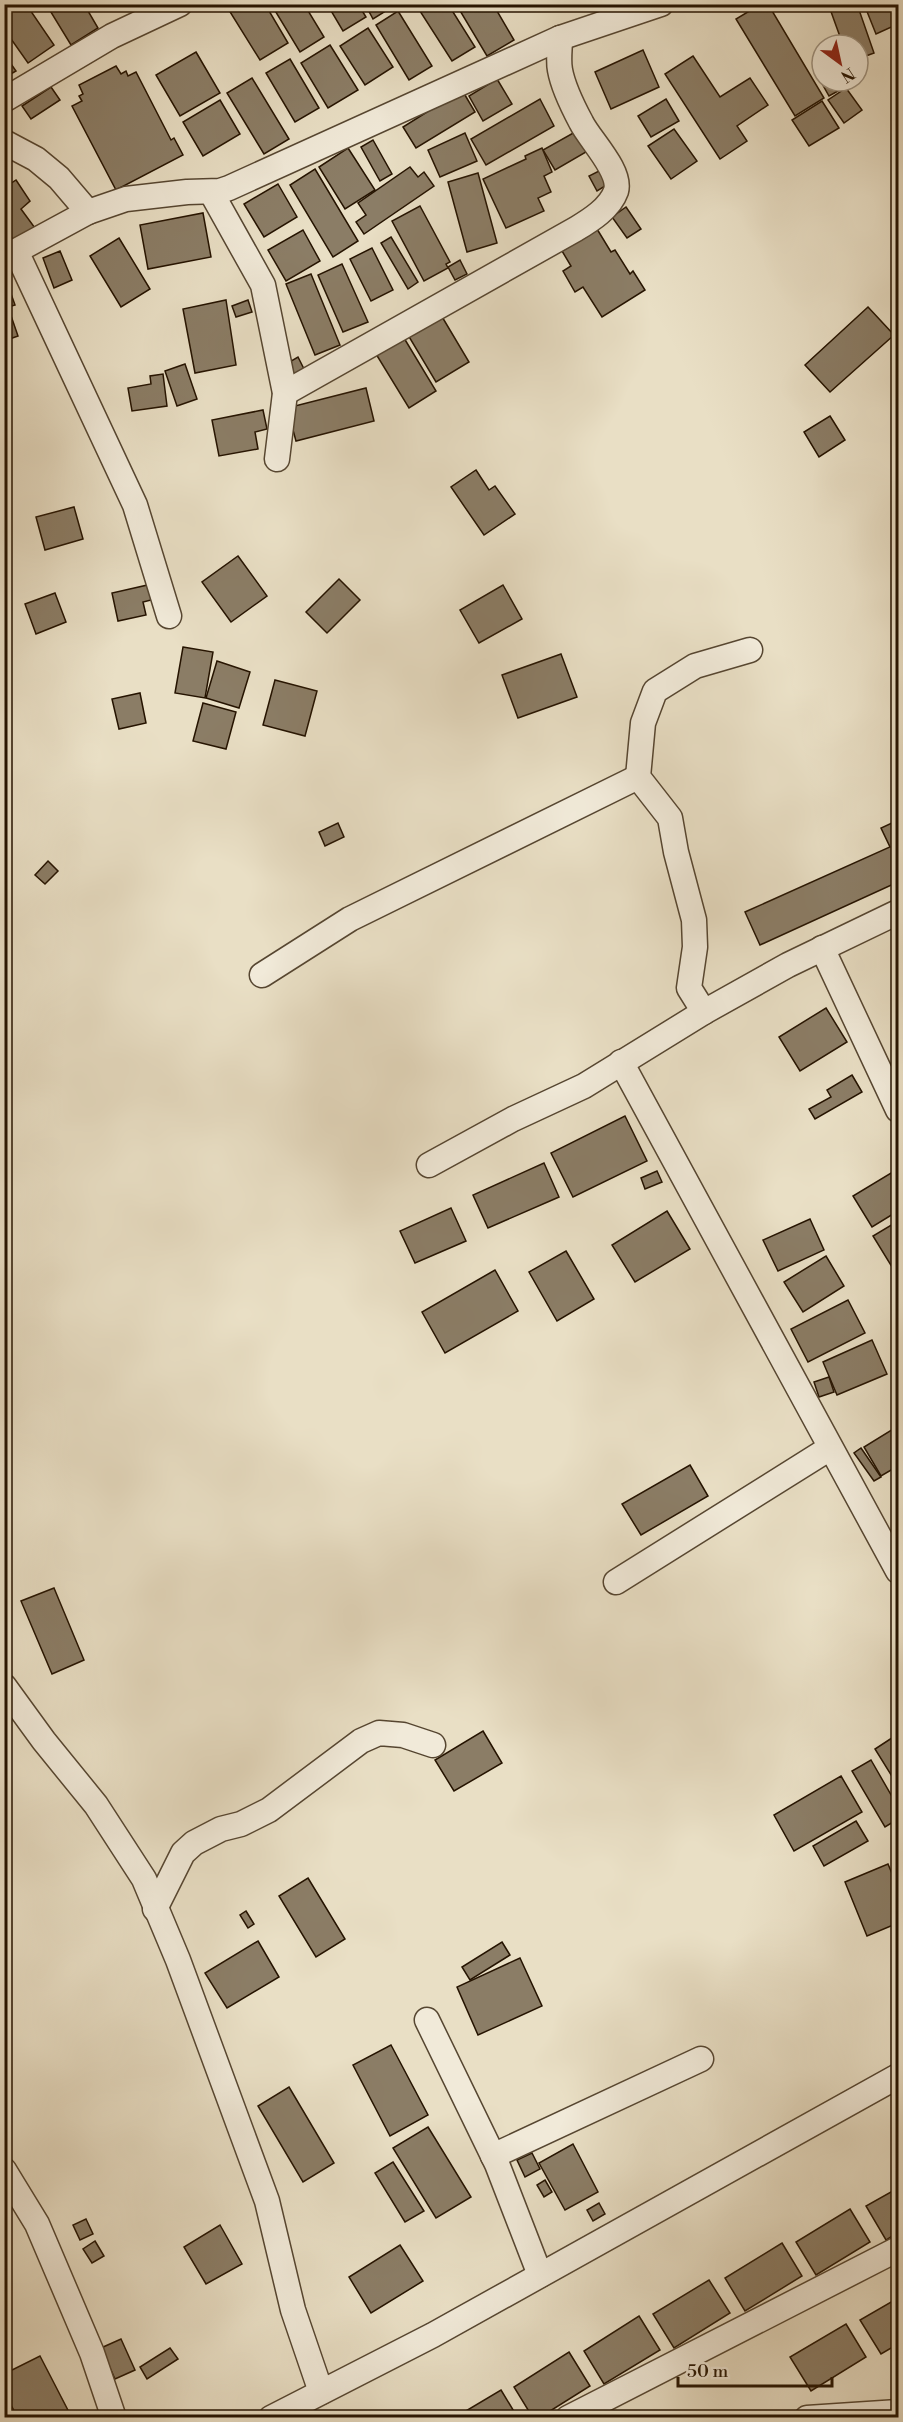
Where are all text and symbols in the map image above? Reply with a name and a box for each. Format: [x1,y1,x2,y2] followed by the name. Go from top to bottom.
[810,33,870,93] north arrow
[837,63,858,87] text: N
[678,2350,832,2388] scale bar
[687,2360,729,2383] text: 50 m

